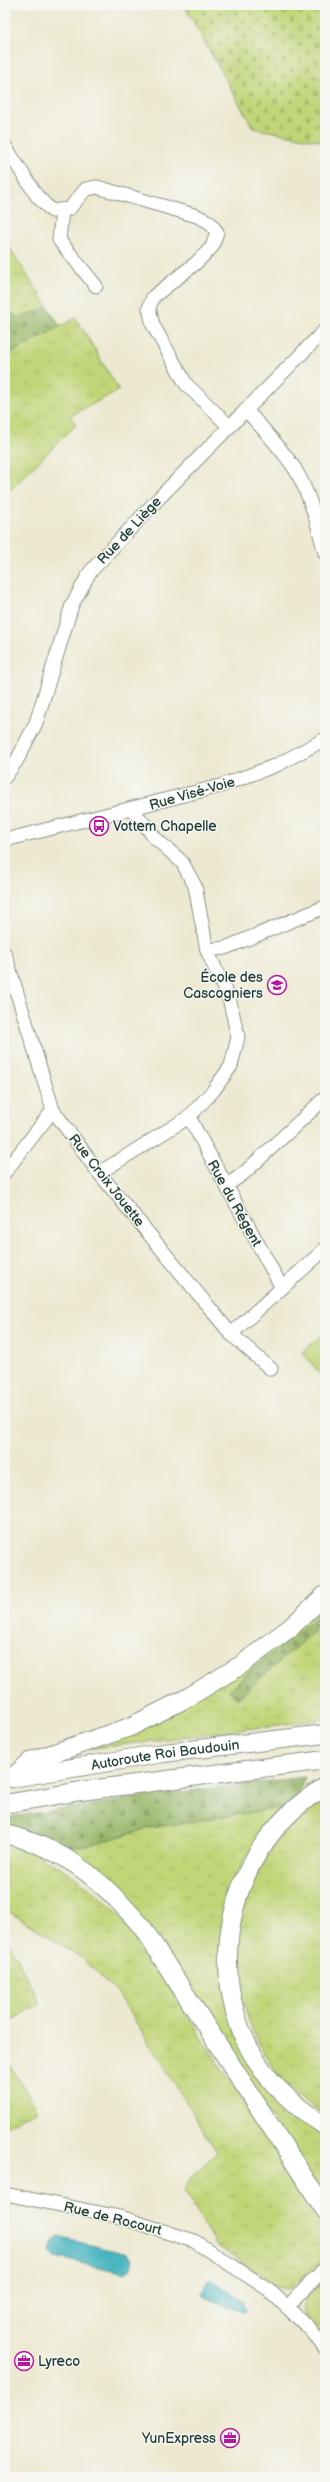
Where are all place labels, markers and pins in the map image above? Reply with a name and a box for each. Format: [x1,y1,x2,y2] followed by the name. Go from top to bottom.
[88,815,110,837] bus stop icon: Vottem Chapelle
[113,818,217,835] place label: Vottem Chapelle
[183,968,263,1002] place label: École des Cascogniers
[266,974,288,996] school or university icon: École des Cascogniers
[13,2350,35,2372] office icon: Lyreco
[38,2353,80,2370] place label: Lyreco
[219,2427,241,2449] office icon: YunExpress
[141,2430,216,2447] place label: YunExpress

